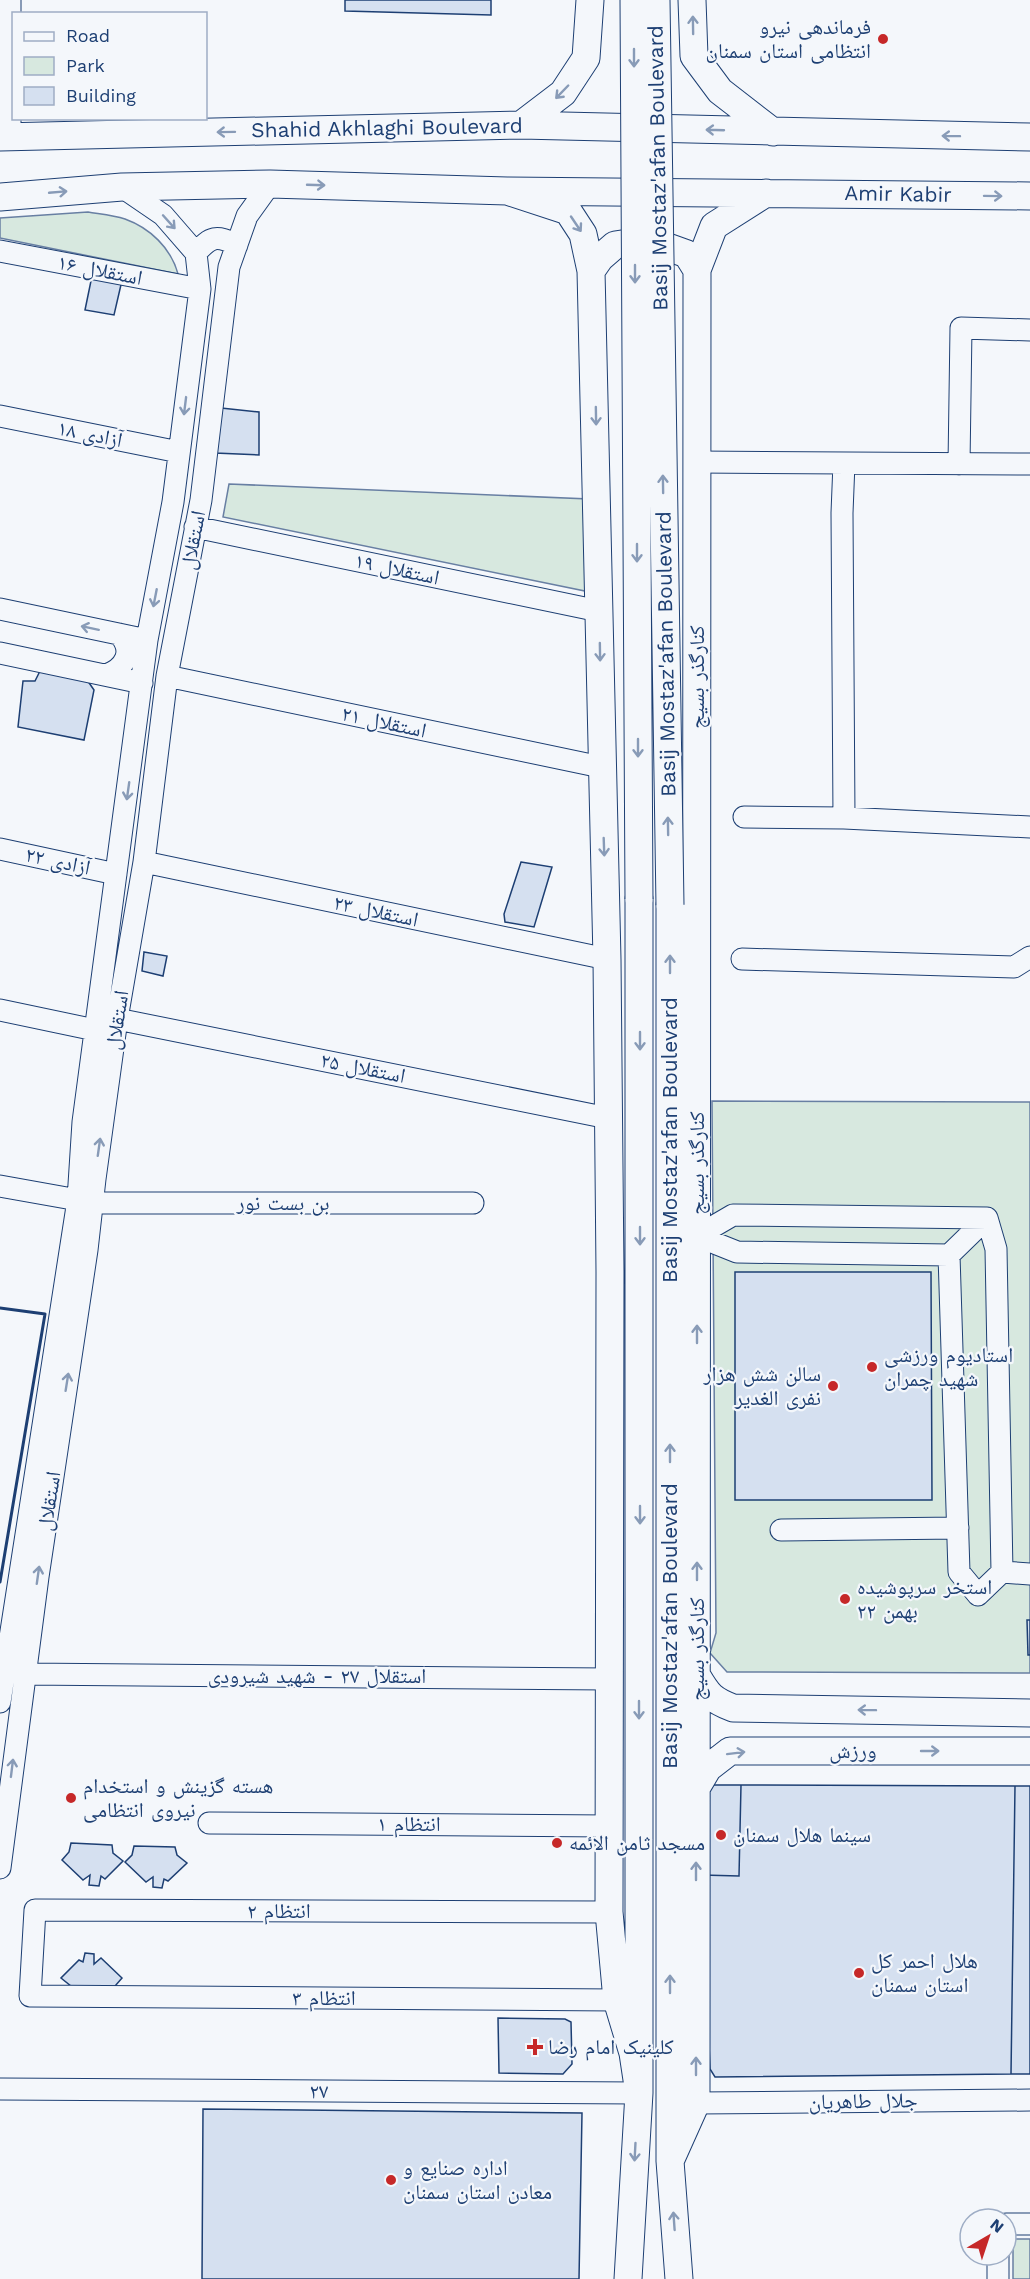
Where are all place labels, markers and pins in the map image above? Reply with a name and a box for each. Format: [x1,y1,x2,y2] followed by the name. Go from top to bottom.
[706,14,871,64] place label: فرماندهی نیرو انتظامی استان سمنان
[876,32,890,46] marker: فرماندهی نیرو انتظامی استان سمنان
[884,1342,1013,1391] place label: استادیوم ورزشی شهید چمران
[865,1360,879,1374] marker: استادیوم ورزشی شهید چمران
[702,1361,821,1410] place label: سالن شش هزار نفری الغدیر
[826,1379,840,1393] marker: سالن شش هزار نفری الغدیر
[857,1574,992,1624] place label: استخر سرپوشیده ۲۲ بهمن
[838,1592,852,1606] marker: استخر سرپوشیده ۲۲ بهمن
[83,1773,273,1823] place label: هسته گزینش و استخدام نیروی انتظامی
[64,1791,78,1805] marker: هسته گزینش و استخدام نیروی انتظامی
[733,1822,871,1847] place label: سینما هلال سمنان
[714,1828,728,1842] marker: سینما هلال سمنان
[569,1830,705,1856] place label: مسجد ثامن الائمه
[550,1836,564,1850] marker: مسجد ثامن الائمه
[871,1948,978,1997] place label: هلال احمر کل استان سمنان
[852,1966,866,1980] marker: هلال احمر کل استان سمنان
[548,2034,674,2061] place label: کلینیک امام رضا
[526,2038,544,2056] marker: کلینیک امام رضا
[403,2155,552,2204] place label: اداره صنایع و معادن استان سمنان
[384,2173,398,2187] marker: اداره صنایع و معادن استان سمنان

